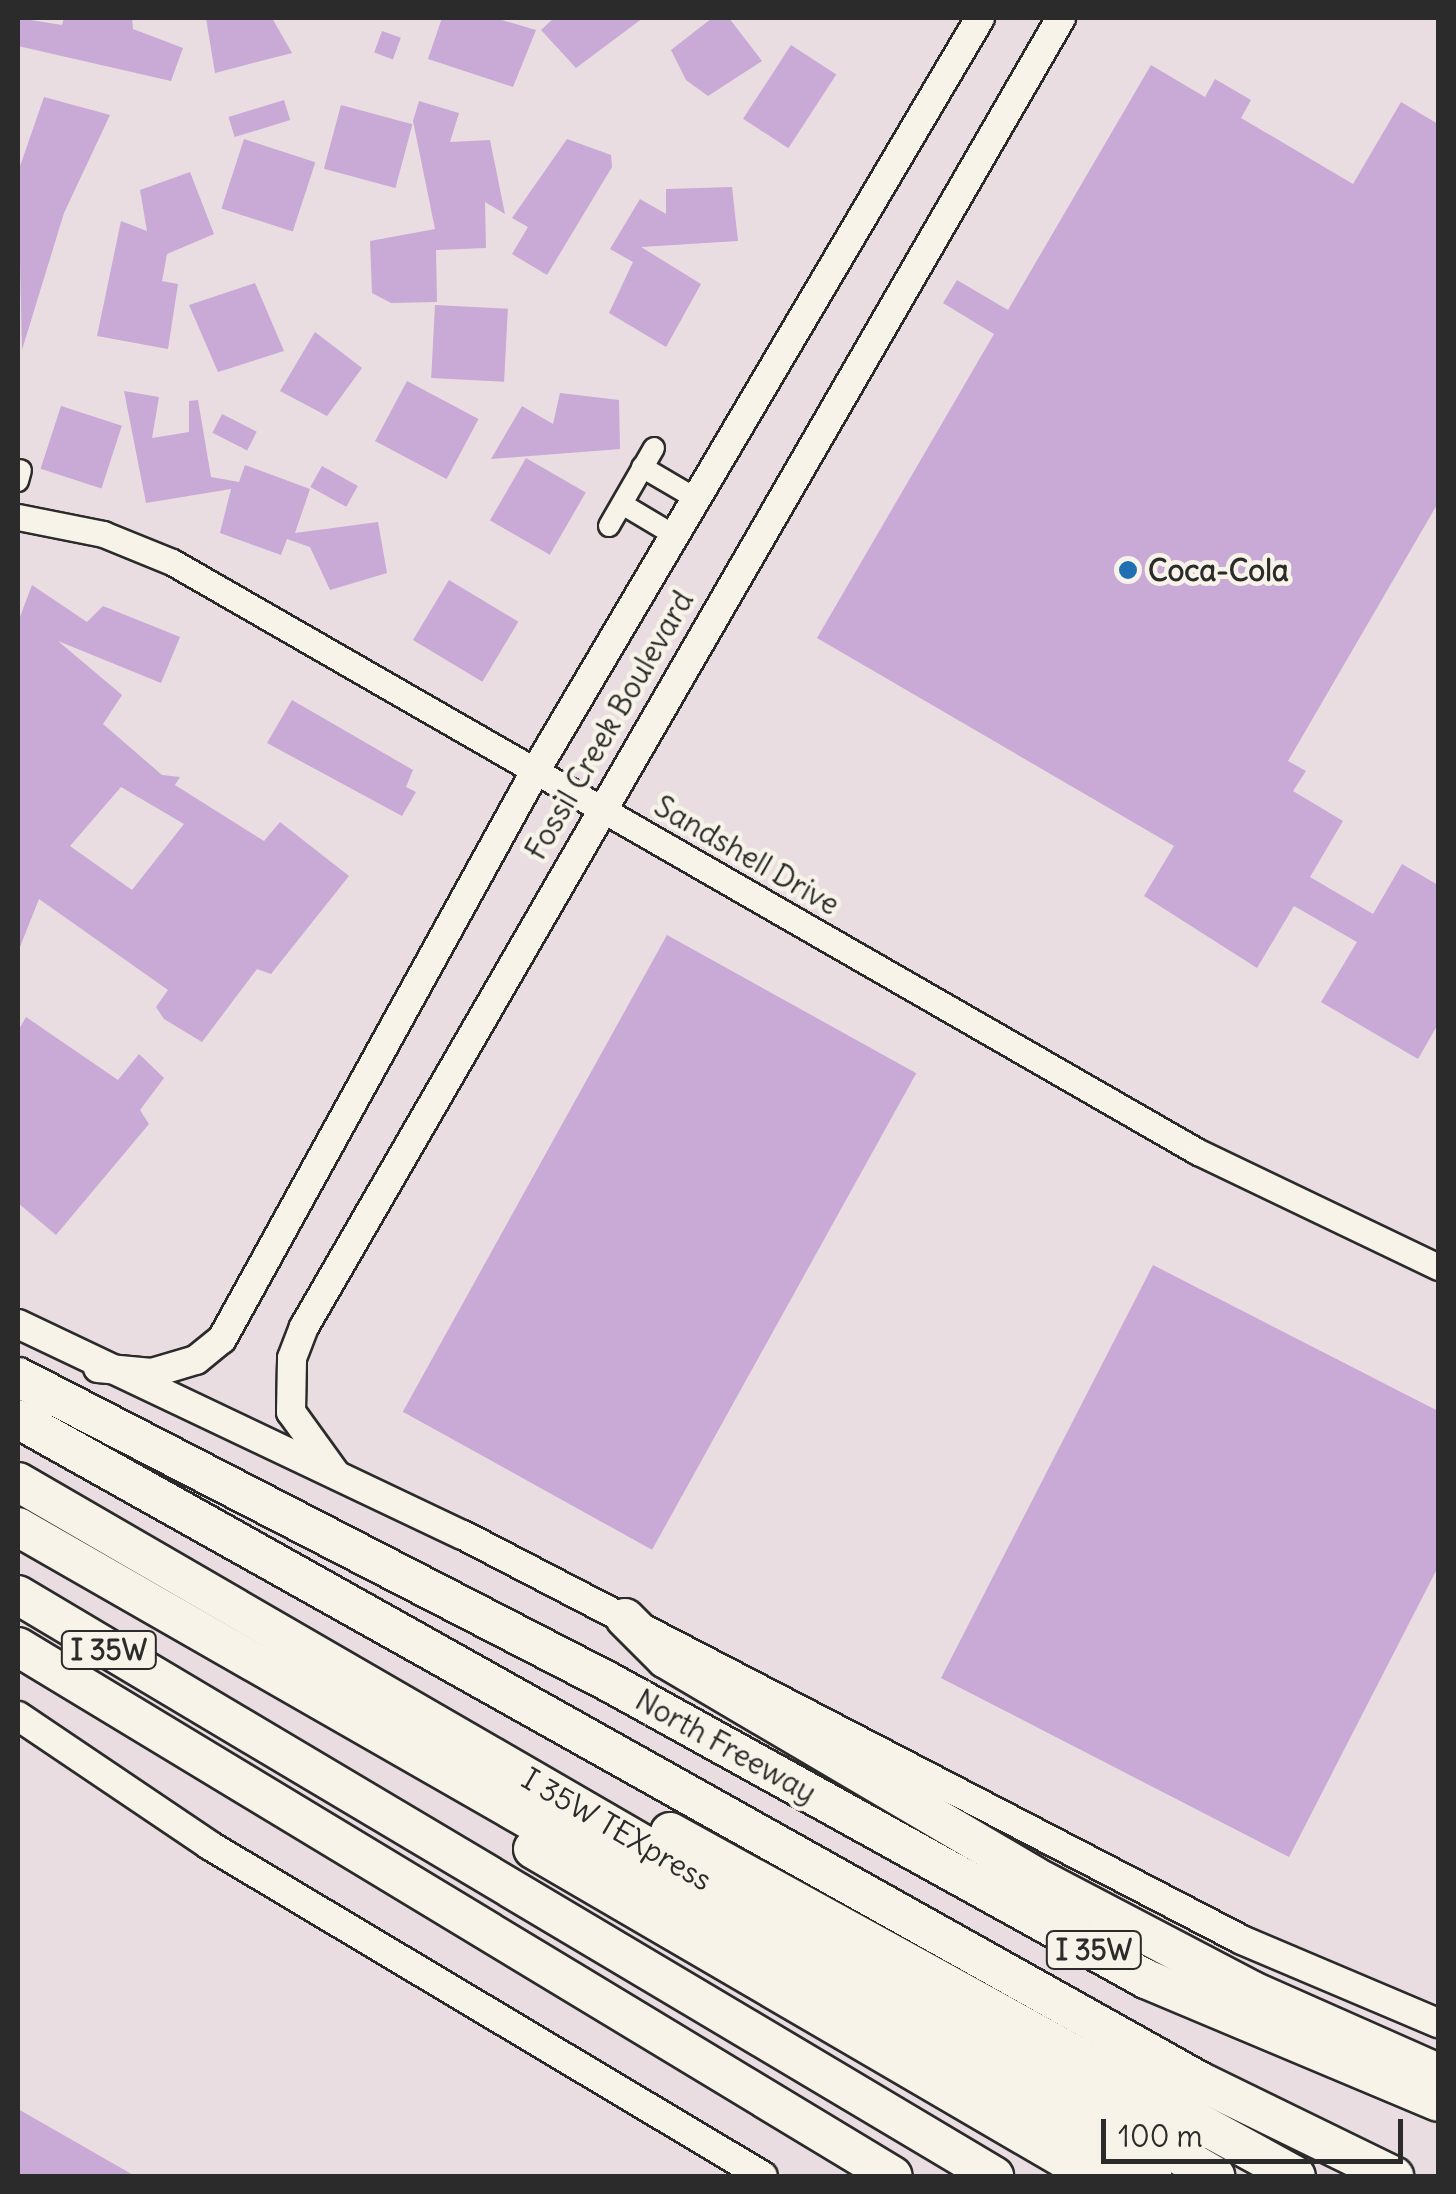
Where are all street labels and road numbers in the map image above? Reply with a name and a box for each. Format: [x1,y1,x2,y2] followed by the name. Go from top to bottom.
[517,584,701,866] street label: Fossil Creek Boulevard
[648,788,846,922] street label: Sandshell Drive
[59,1627,159,1673] road number: I 35W
[629,1682,823,1810] street label: North Freeway
[516,1760,718,1898] street label: I 35W TEXpress
[1044,1927,1144,1973] road number: I 35W

